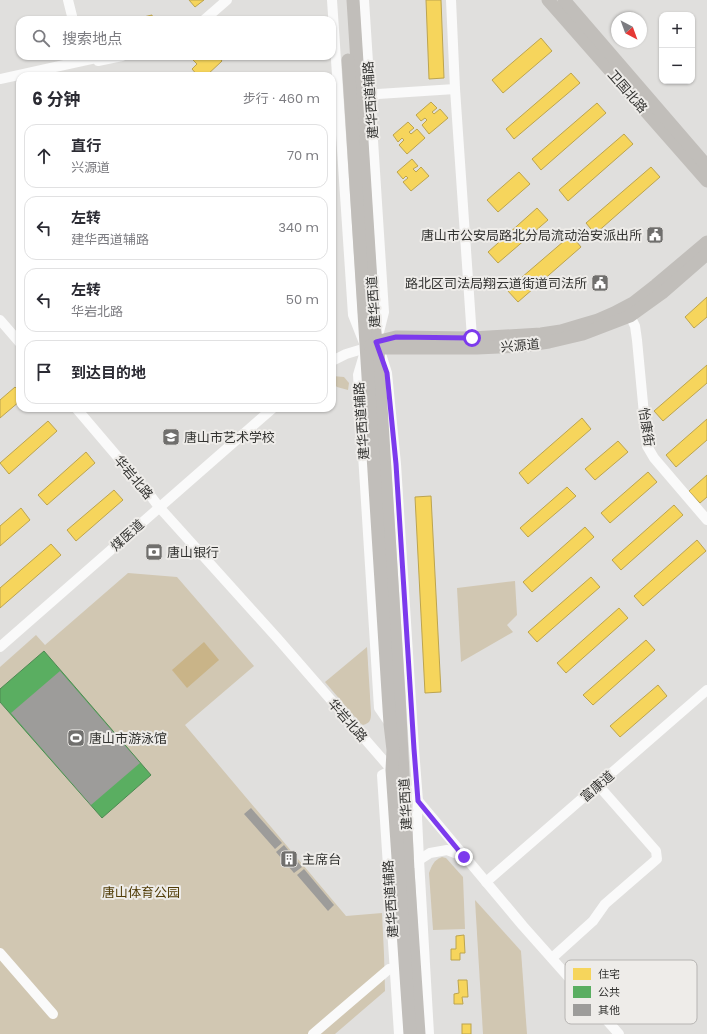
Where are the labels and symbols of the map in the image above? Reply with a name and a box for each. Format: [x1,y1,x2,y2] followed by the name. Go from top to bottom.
[611,12,647,48] north arrow
[358,60,383,140] street label: 建华西道辅路
[603,65,652,117] street label: 卫国北路
[645,225,665,245] public building icon: 唐山市公安局路北分局流动治安派出所
[421,226,642,245] place label: 唐山市公安局路北分局流动治安派出所
[590,273,610,293] public building icon: 路北区司法局翔云道街道司法所
[405,274,587,293] place label: 路北区司法局翔云道街道司法所
[362,275,385,329] street label: 建华西道
[463,329,481,347] route start
[500,334,540,357] street label: 兴源道
[349,381,374,461] street label: 建华西道辅路
[634,406,659,448] street label: 怡康街
[161,427,181,447] school or university icon: 唐山市艺术学校
[184,428,275,447] place label: 唐山市艺术学校
[110,451,158,503] street label: 华岩北路
[106,515,148,555] street label: 煤医道
[144,542,164,562] bank icon: 唐山银行
[167,543,219,562] place label: 唐山银行
[323,694,372,746] street label: 华岩北路
[66,728,86,748] sports icon: 唐山市游泳馆
[89,729,167,748] place label: 唐山市游泳馆
[576,766,618,806] street label: 富康道
[395,778,416,830] street label: 建华西道
[455,848,473,866] route end
[279,849,299,869] building icon: 主席台
[302,850,341,869] place label: 主席台
[378,859,403,939] street label: 建华西道辅路
[102,883,180,902] park label: 唐山体育公园
[565,960,697,1024] legend
[598,966,620,982] text: 住宅
[598,984,620,1000] text: 公共
[598,1002,620,1018] text: 其他

